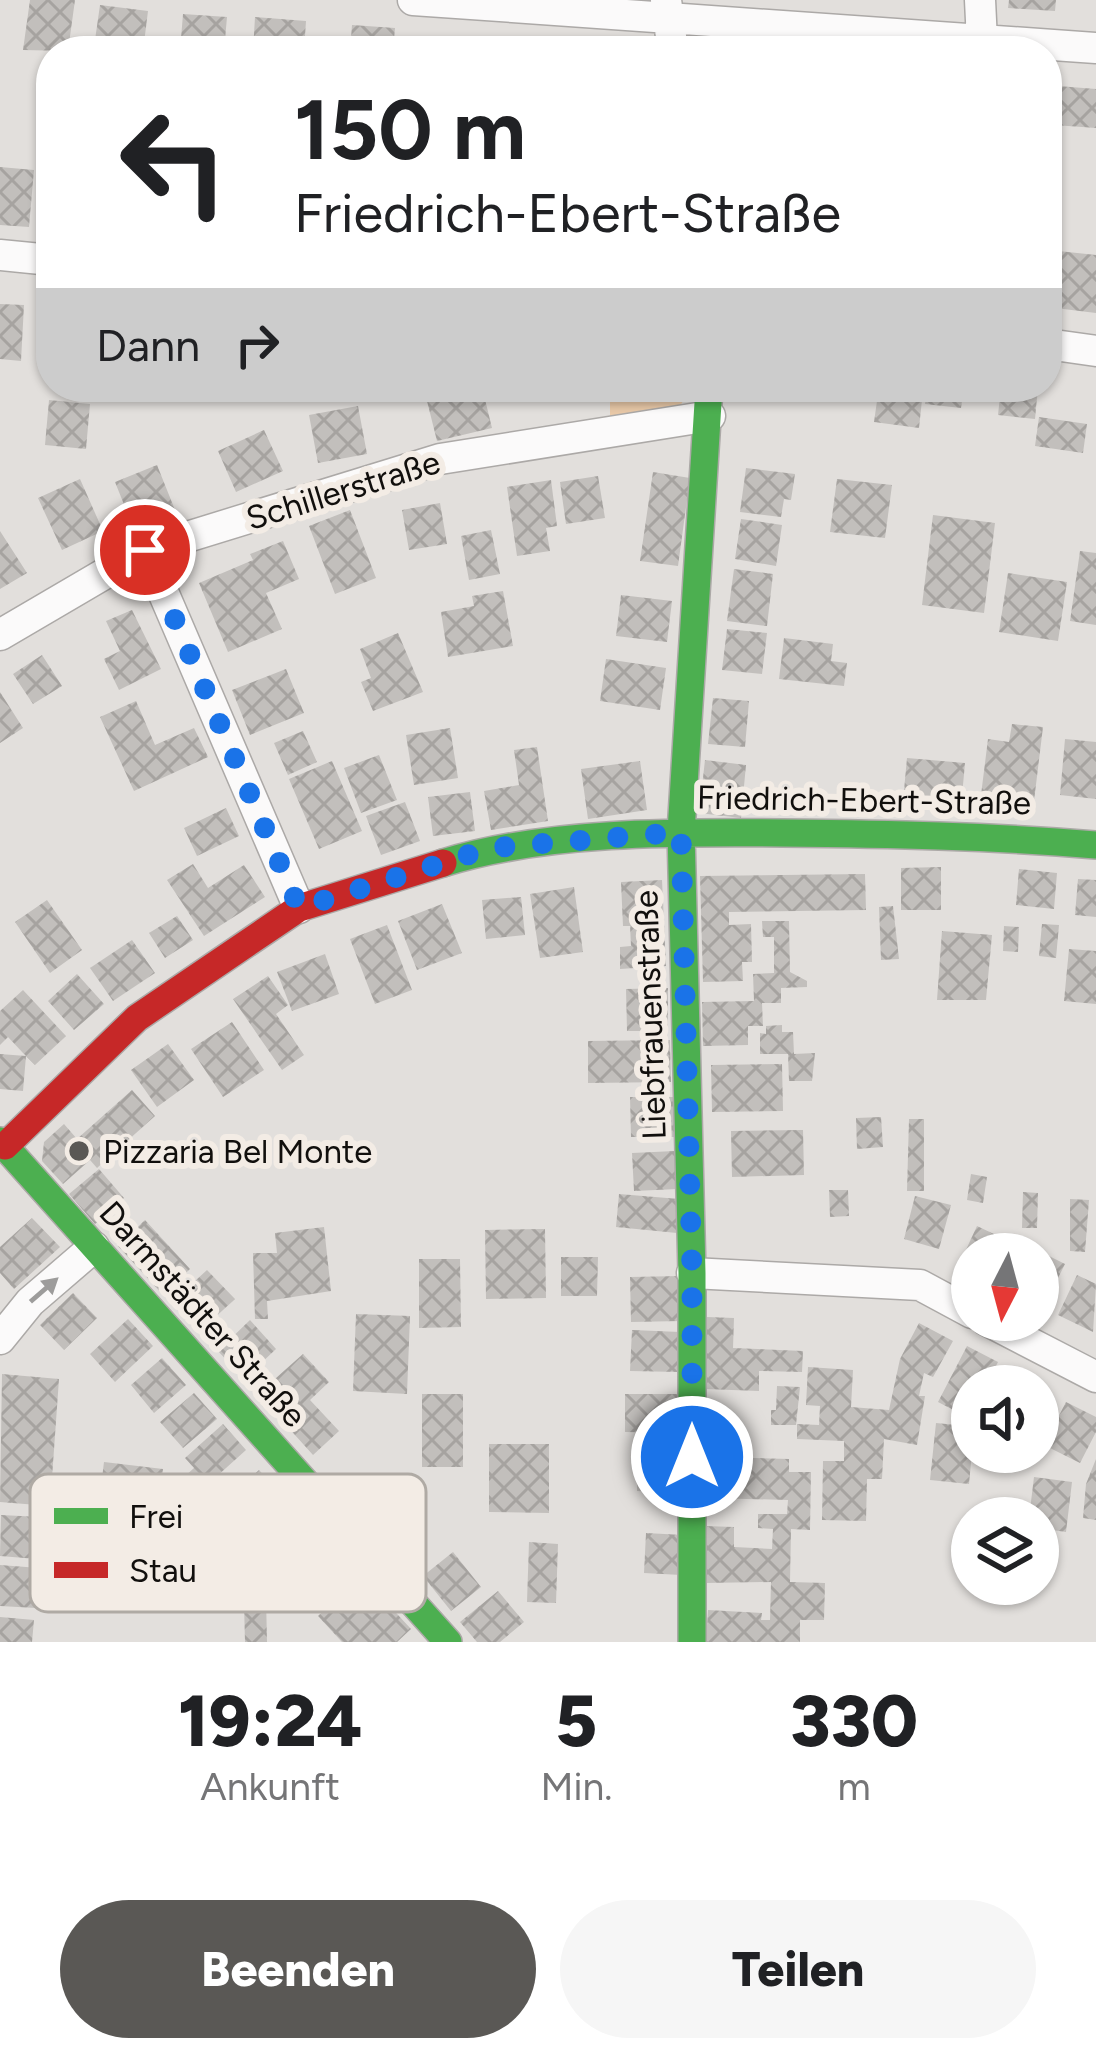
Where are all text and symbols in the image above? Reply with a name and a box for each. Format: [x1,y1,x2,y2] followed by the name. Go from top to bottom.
[294,79,526,180] text: 150 m
[96,84,252,240] icon: left
[294,181,841,246] text: Friedrich-Ebert-Straße
[224,312,290,378] icon: right
[96,318,200,372] text: Dann
[242,442,444,538] street label: Schillerstraße
[94,499,196,601] pin
[112,517,178,583] icon: arrive
[697,778,1031,822] street label: Friedrich-Ebert-Straße
[626,890,674,1140] street label: Liebfrauenstraße
[103,1132,372,1171] place label: Pizzaria Bel Monte
[66,1138,92,1164] marker: Pizzaria Bel Monte
[92,1193,314,1435] street label: Darmstädter Straße
[951,1233,1059,1341] north arrow
[951,1233,1059,1605] map controls
[29,1277,59,1304] one-way arrow
[951,1365,1059,1473] button: sound
[629,1394,755,1520] position arrow
[30,1474,426,1612] legend
[129,1497,183,1536] text: Frei
[951,1497,1059,1605] button: layers
[129,1551,197,1590] text: Stau
[178,1678,362,1764] text: 19:24
[555,1678,597,1764] text: 5
[790,1678,918,1764] text: 330
[200,1763,340,1810] text: Ankunft
[540,1763,612,1810] text: Min.
[838,1763,871,1810] text: m
[60,1900,536,2038] button: Beenden
[560,1900,1036,2038] button: Teilen

